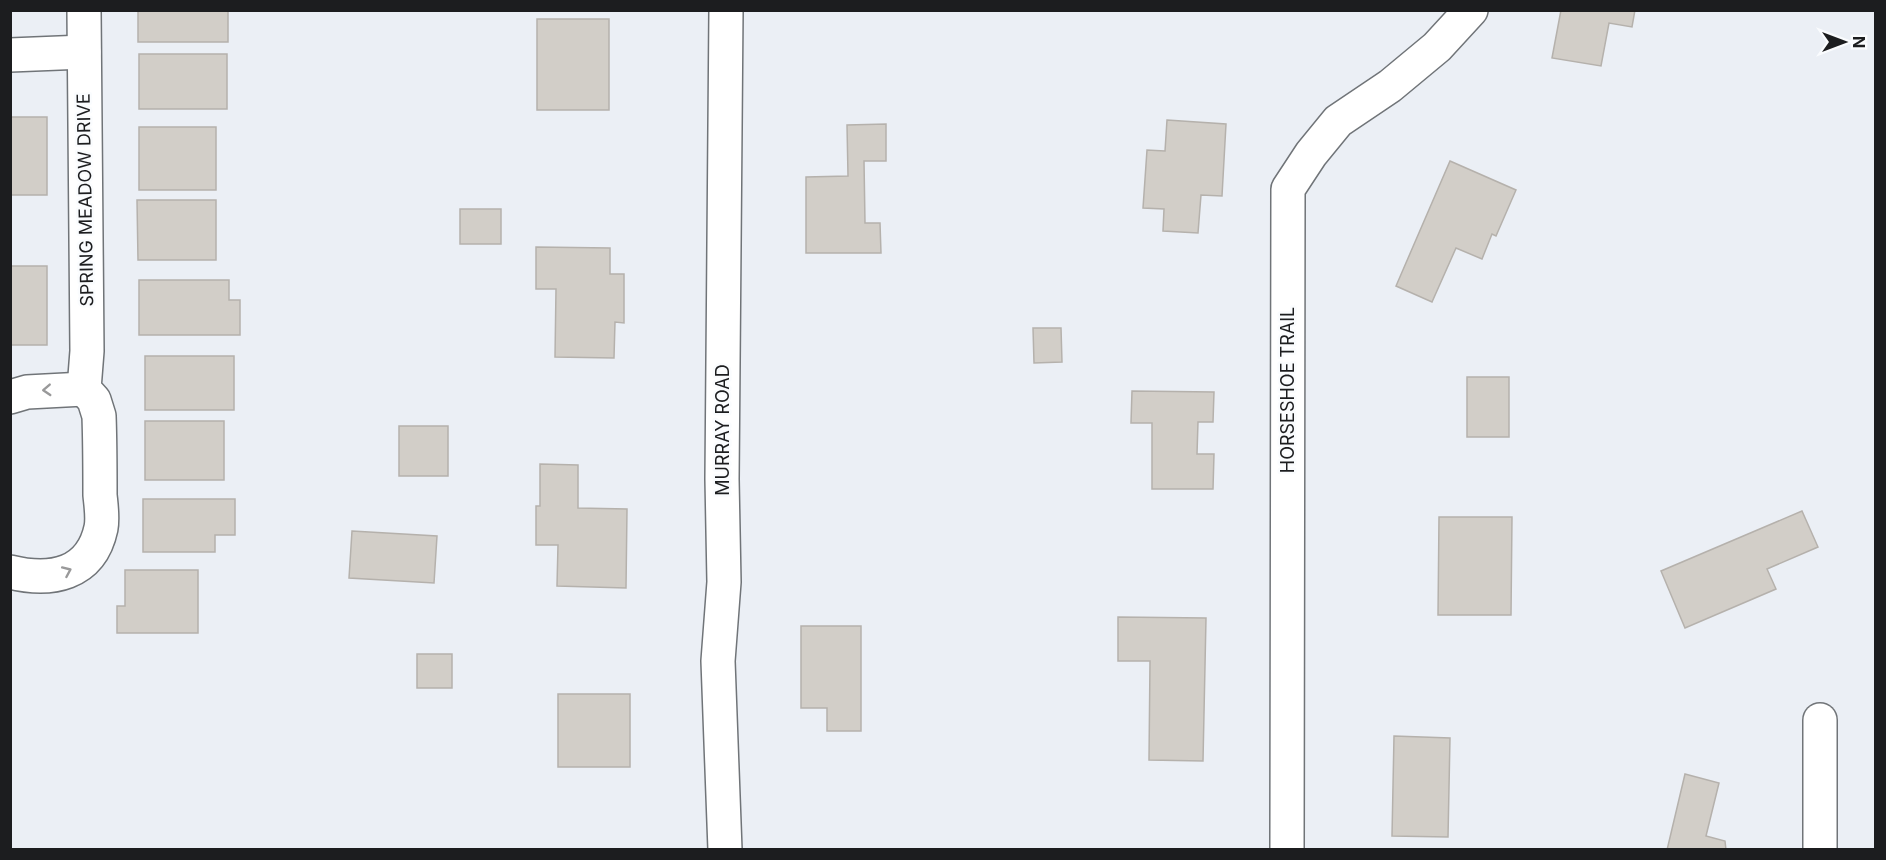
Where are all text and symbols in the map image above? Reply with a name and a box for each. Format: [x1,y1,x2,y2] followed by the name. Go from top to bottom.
[1814,12,1874,72] north arrow
[1849,36,1869,48] text: N
[73,93,97,307] street label: SPRING MEADOW DRIVE
[1277,307,1298,473] street label: HORSESHOE TRAIL
[712,364,733,496] street label: MURRAY ROAD
[42,384,51,397] one-way arrow
[61,566,72,578] one-way arrow

